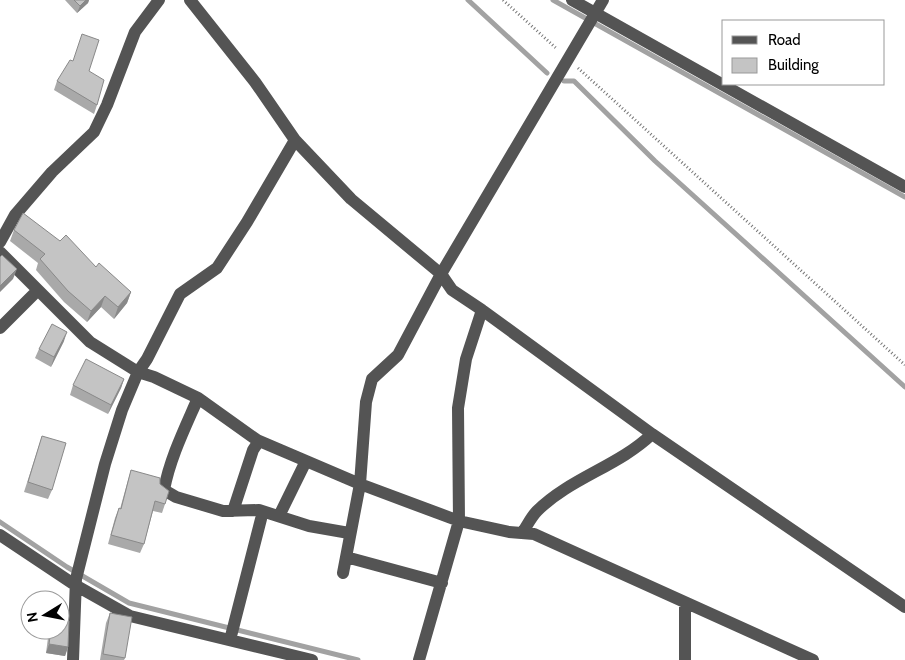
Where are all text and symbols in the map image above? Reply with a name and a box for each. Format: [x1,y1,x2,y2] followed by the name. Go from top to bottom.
[722,20,885,85] legend
[768,31,801,49] text: Road
[768,56,819,74] text: Building
[20,590,70,640] north arrow
[22,611,42,624] text: N

